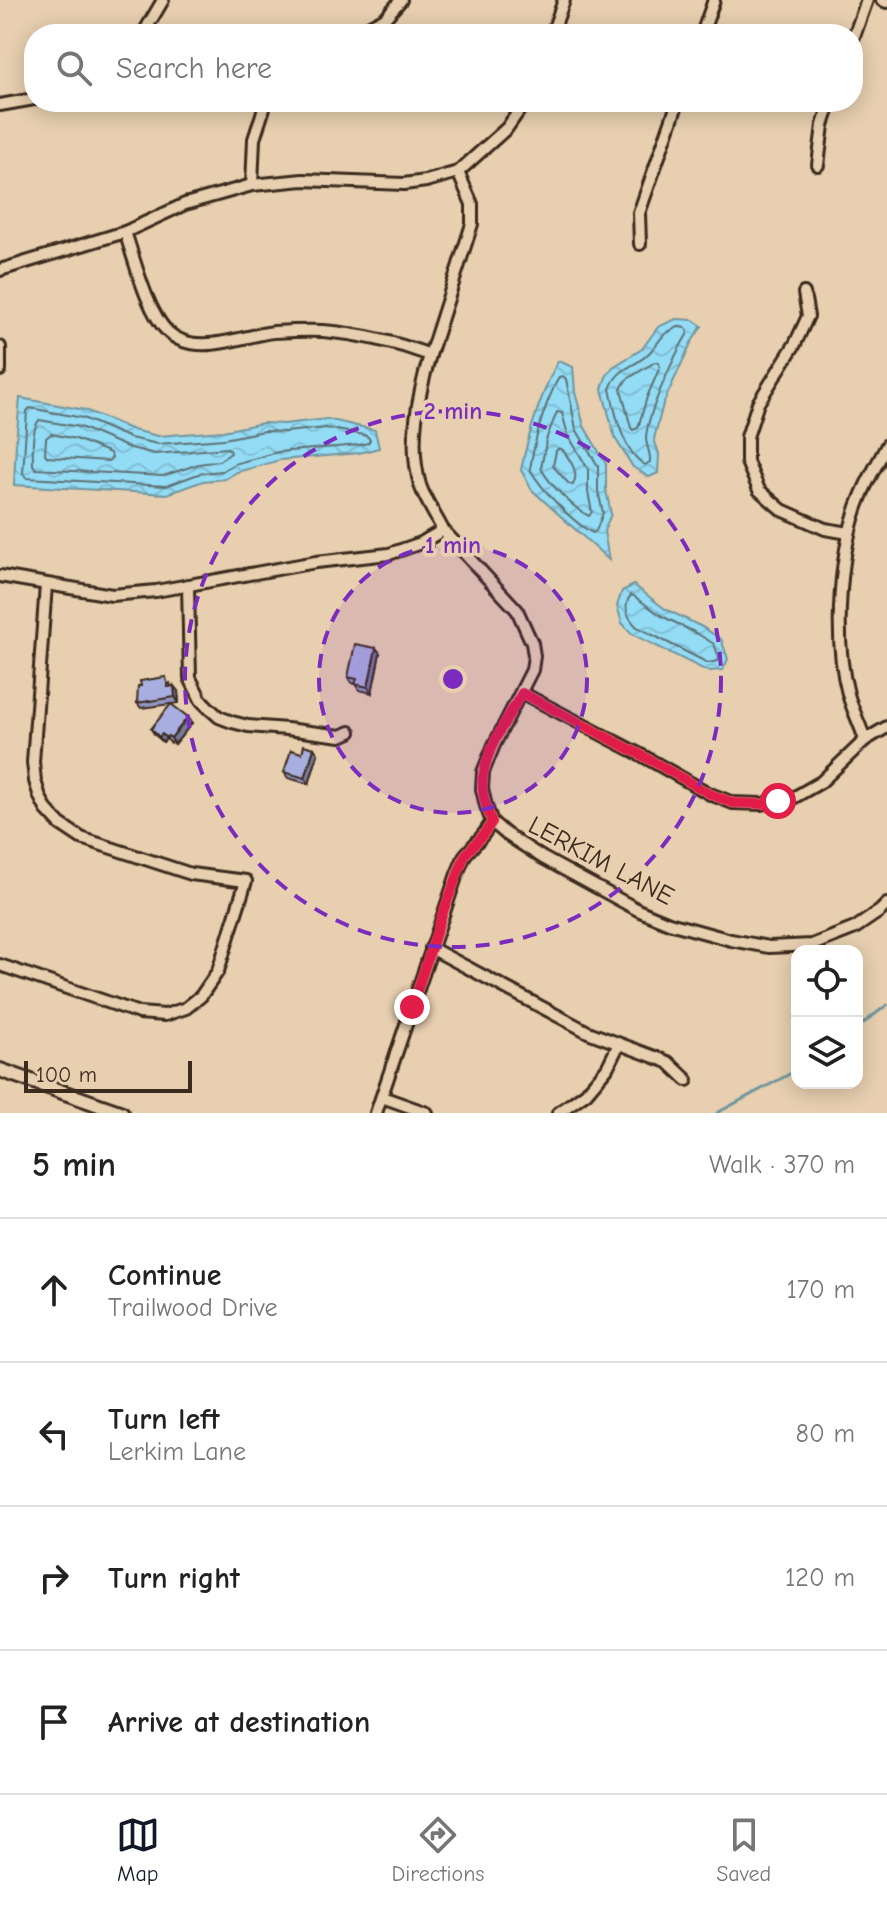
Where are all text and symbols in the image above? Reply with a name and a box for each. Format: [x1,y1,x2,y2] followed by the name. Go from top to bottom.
[24,24,863,112] search box
[52,46,96,90] icon: search
[116,51,272,86] text: Search here
[424,397,482,425] text: 2 min
[425,531,481,559] text: 1 min
[439,665,467,693] centre of rings
[760,783,796,819] route start
[523,810,679,912] street label: LERKIM LANE
[791,945,863,1089] map controls
[791,945,863,1017] button: locate
[394,989,430,1025] route end
[791,1017,863,1089] button: layers
[24,1057,192,1093] scale bar
[36,1062,97,1088] text: 100 m
[32,1145,116,1185] text: 5 min
[709,1150,855,1180] text: Walk · 370 m
[108,1258,222,1293] text: Continue
[32,1268,76,1312] icon: ahead
[786,1275,855,1305] text: 170 m
[108,1293,277,1323] text: Trailwood Drive
[108,1402,220,1437] text: Turn left
[32,1412,76,1456] icon: left
[796,1419,855,1449] text: 80 m
[108,1437,246,1467] text: Lerkim Lane
[32,1556,76,1600] icon: right
[108,1561,240,1596] text: Turn right
[785,1563,855,1593] text: 120 m
[32,1700,76,1744] icon: arrive
[108,1705,370,1740] text: Arrive at destination
[116,1813,160,1887] tab: Map
[392,1813,485,1887] tab: Directions
[716,1813,771,1887] tab: Saved

